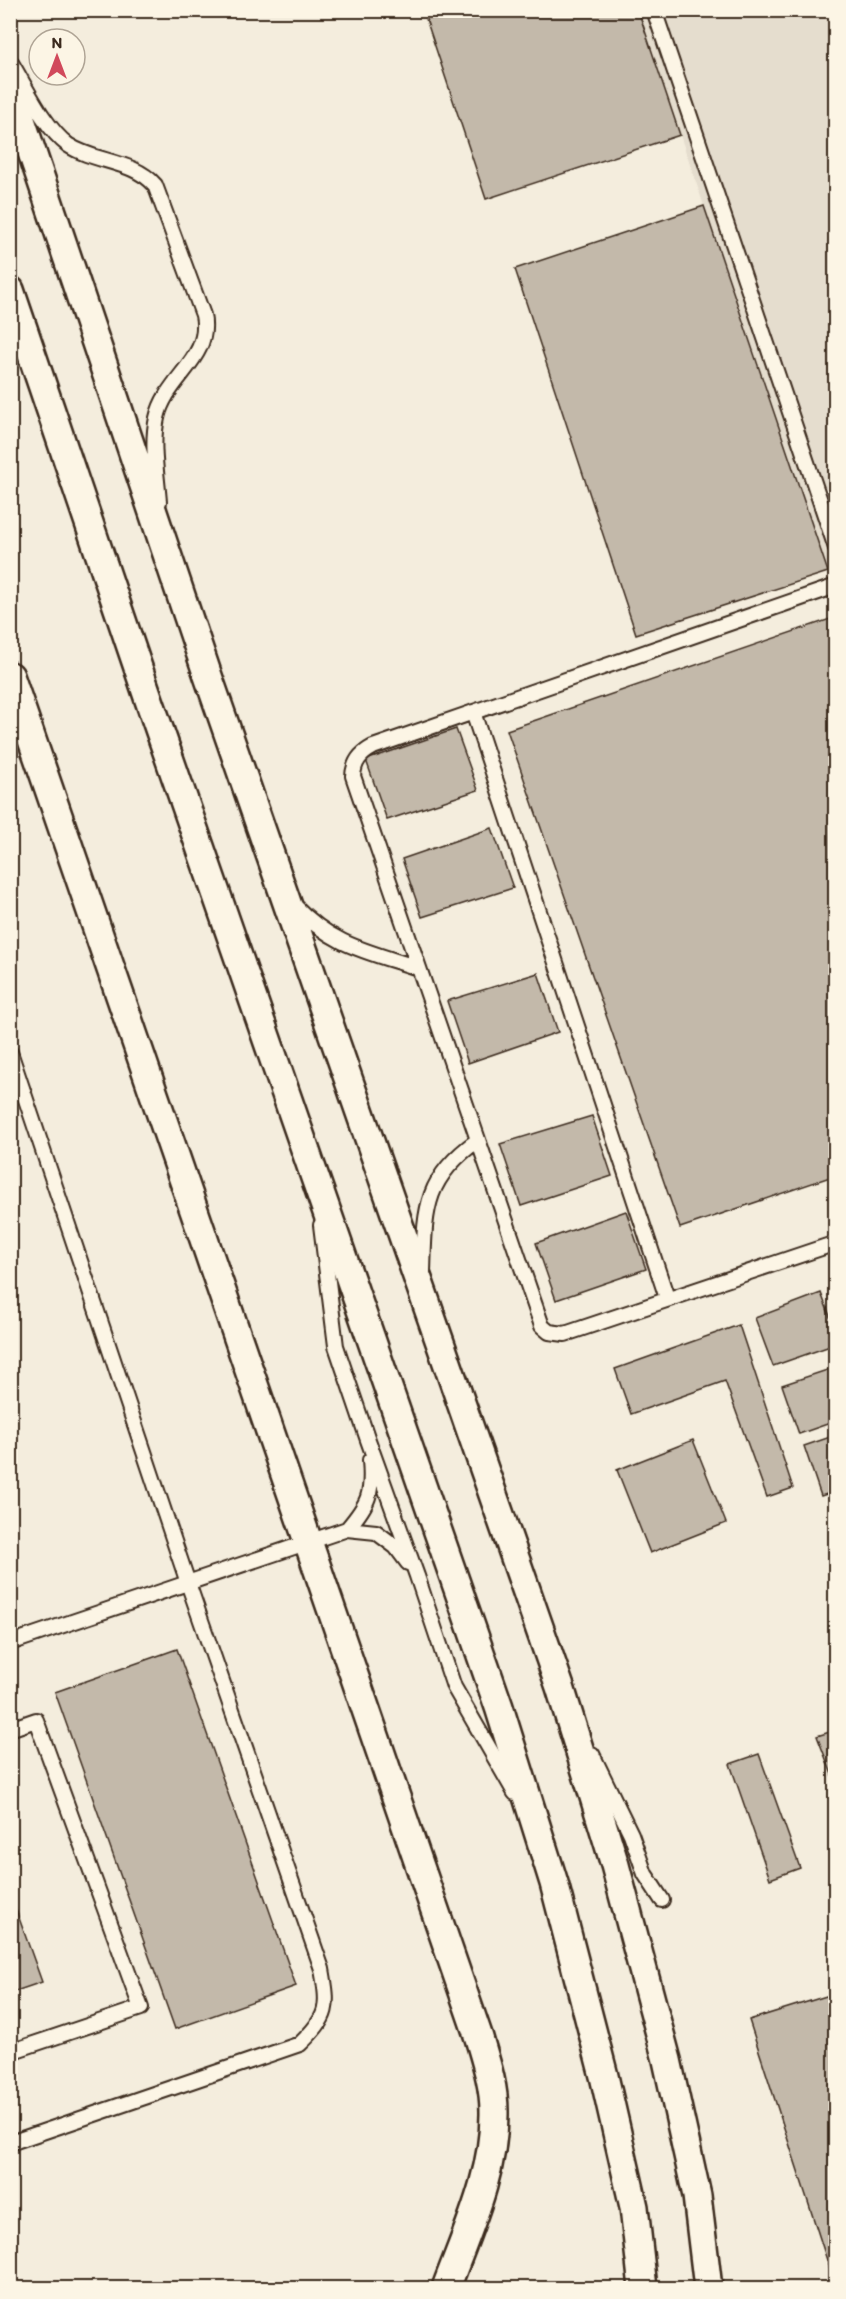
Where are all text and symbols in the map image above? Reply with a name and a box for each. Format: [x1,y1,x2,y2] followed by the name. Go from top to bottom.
[27,27,87,87] north arrow
[52,33,62,52] text: N

